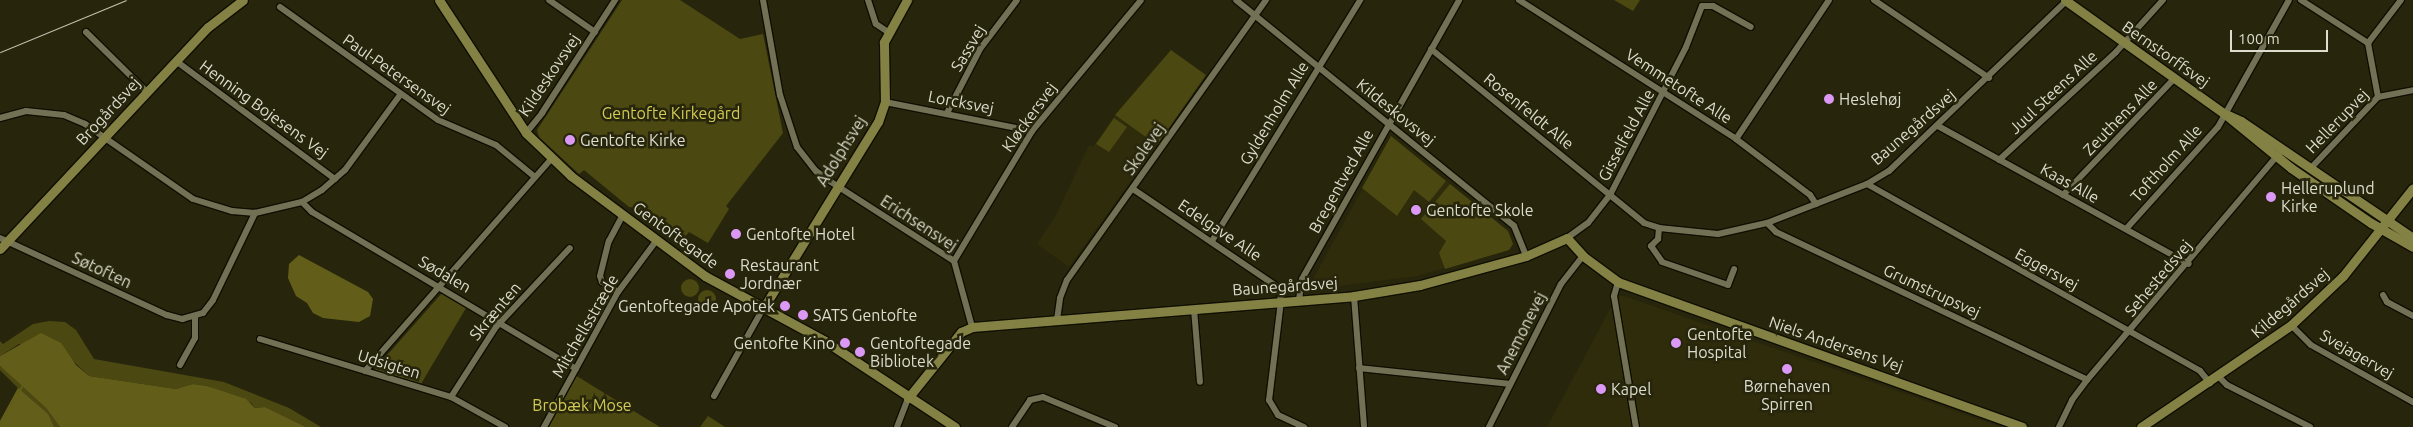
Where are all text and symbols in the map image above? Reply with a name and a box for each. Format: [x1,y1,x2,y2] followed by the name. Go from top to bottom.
[2119,17,2213,91] street label: Bernstorffsvej
[2233,20,2330,52] scale bar
[947,21,989,75] street label: Sassvej
[339,30,455,118] street label: Paul-Petersensvej
[514,30,584,120] street label: Kildeskovsvej
[2238,30,2280,47] text: 100 m
[1622,44,1736,128] street label: Vemmetofte Alle
[2005,46,2101,138] street label: Juul Steens Alle
[196,56,332,162] street label: Henning Bojesens Vej
[1236,58,1312,168] street label: Gyldenholm Alle
[1480,69,1578,153] street label: Rosenfeldt Alle
[72,73,144,149] street label: Brogårdsvej
[1353,74,1439,150] street label: Kildeskovsvej
[2079,75,2161,159] street label: Zeuthens Alle
[997,79,1061,155] street label: Kløckersvej
[1867,85,1959,169] street label: Baunegårdsvej
[2302,85,2372,157] street label: Hellerupvej
[927,86,995,118] street label: Lorcksvej
[1594,86,1658,184] street label: Gisselfeld Alle
[1839,89,1901,109] place label: Heslehøj
[1823,93,1835,105] marker: Heslehøj
[602,103,740,123] park label: Gentofte Kirkegård
[812,112,870,190] street label: Adolphsvej
[1119,119,1169,179] street label: Skolevej
[2126,120,2206,206] street label: Toftholm Alle
[1305,126,1377,236] street label: Bregentved Alle
[580,130,686,150] place label: Gentofte Kirke
[564,134,576,146] marker: Gentofte Kirke
[2037,159,2103,207] street label: Kaas Alle
[2281,178,2375,216] place label: Helleruplund Kirke
[877,191,961,255] street label: Erichsensvej
[2265,191,2277,203] marker: Helleruplund Kirke
[1175,195,1265,265] street label: Edelgave Alle
[630,198,722,272] street label: Gentoftegade
[1426,200,1534,220] place label: Gentofte Skole
[1410,204,1422,216] marker: Gentofte Skole
[746,224,855,244] place label: Gentofte Hotel
[730,228,742,240] marker: Gentofte Hotel
[2120,236,2196,320] street label: Sehestedsvej
[2012,244,2082,294] street label: Eggersvej
[69,248,135,292] street label: Søtoften
[415,251,475,297] street label: Sødalen
[740,255,819,293] place label: Restaurant Jordnær
[1880,260,1984,322] street label: Grumstrupsvej
[2247,264,2333,342] street label: Kildegårdsvej
[724,268,736,280] marker: Restaurant Jordnær
[548,271,622,381] street label: Mitchellsstræde
[1232,273,1338,299] street label: Baunegårdsvej
[465,278,525,344] street label: Skrænten
[1492,289,1550,377] street label: Anemonevej
[618,296,775,316] place label: Gentoftegade Apotek
[779,300,791,312] marker: Gentoftegade Apotek
[813,305,917,325] place label: SATS Gentofte
[797,309,809,321] marker: SATS Gentofte
[1766,312,1906,376] street label: Niels Andersens Vej
[1687,324,1752,362] place label: Gentofte Hospital
[2317,325,2397,383] street label: Svejagervej
[734,333,835,353] place label: Gentofte Kino
[870,333,971,371] place label: Gentoftegade Bibliotek
[1669,336,1683,350] marker: Gentofte Hospital
[839,337,851,349] marker: Gentofte Kino
[355,345,423,383] street label: Udsigten
[854,346,866,358] marker: Gentoftegade Bibliotek
[1781,363,1793,375] marker: Børnehaven Spirren
[1744,376,1830,414] place label: Børnehaven Spirren
[1611,379,1651,399] place label: Kapel
[1595,383,1607,395] marker: Kapel
[532,395,632,415] park label: Brobæk Mose

